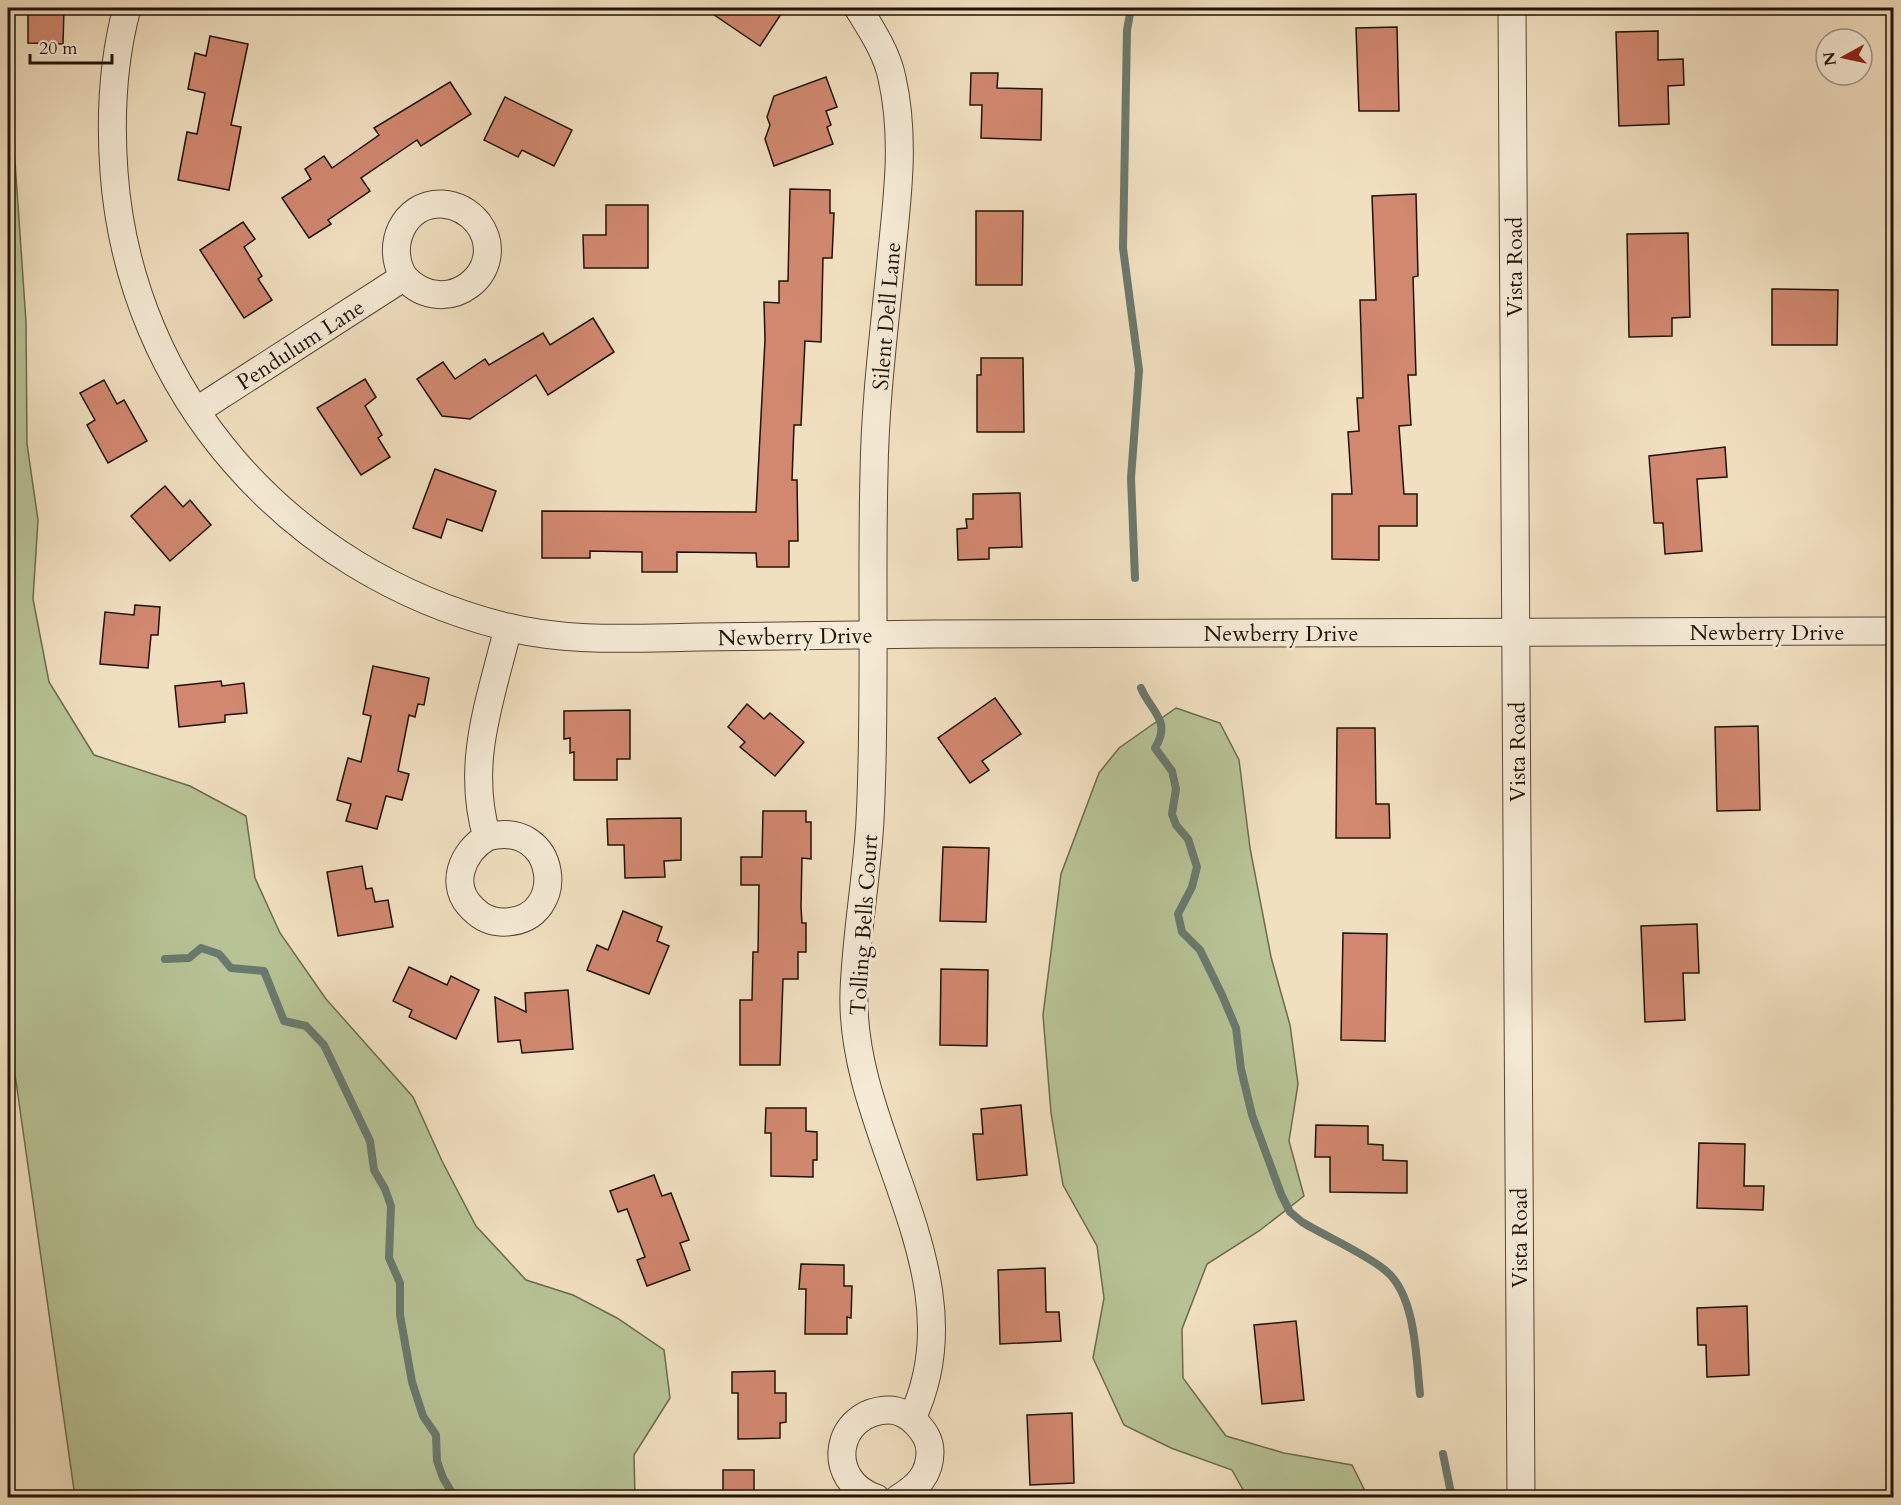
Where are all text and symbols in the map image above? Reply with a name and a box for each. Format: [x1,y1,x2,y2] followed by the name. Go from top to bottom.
[30,27,112,65] scale bar
[1814,27,1874,87] north arrow
[39,36,78,61] text: 20 m
[1818,50,1842,67] text: N
[1500,216,1530,317] street label: Vista Road
[866,241,908,391] street label: Silent Dell Lane
[231,292,370,397] street label: Pendulum Lane
[1690,618,1844,648] street label: Newberry Drive
[1204,619,1358,649] street label: Newberry Drive
[717,621,873,653] street label: Newberry Drive
[1503,701,1533,802] street label: Vista Road
[843,834,885,1017] street label: Tolling Bells Court
[1505,1187,1535,1288] street label: Vista Road

